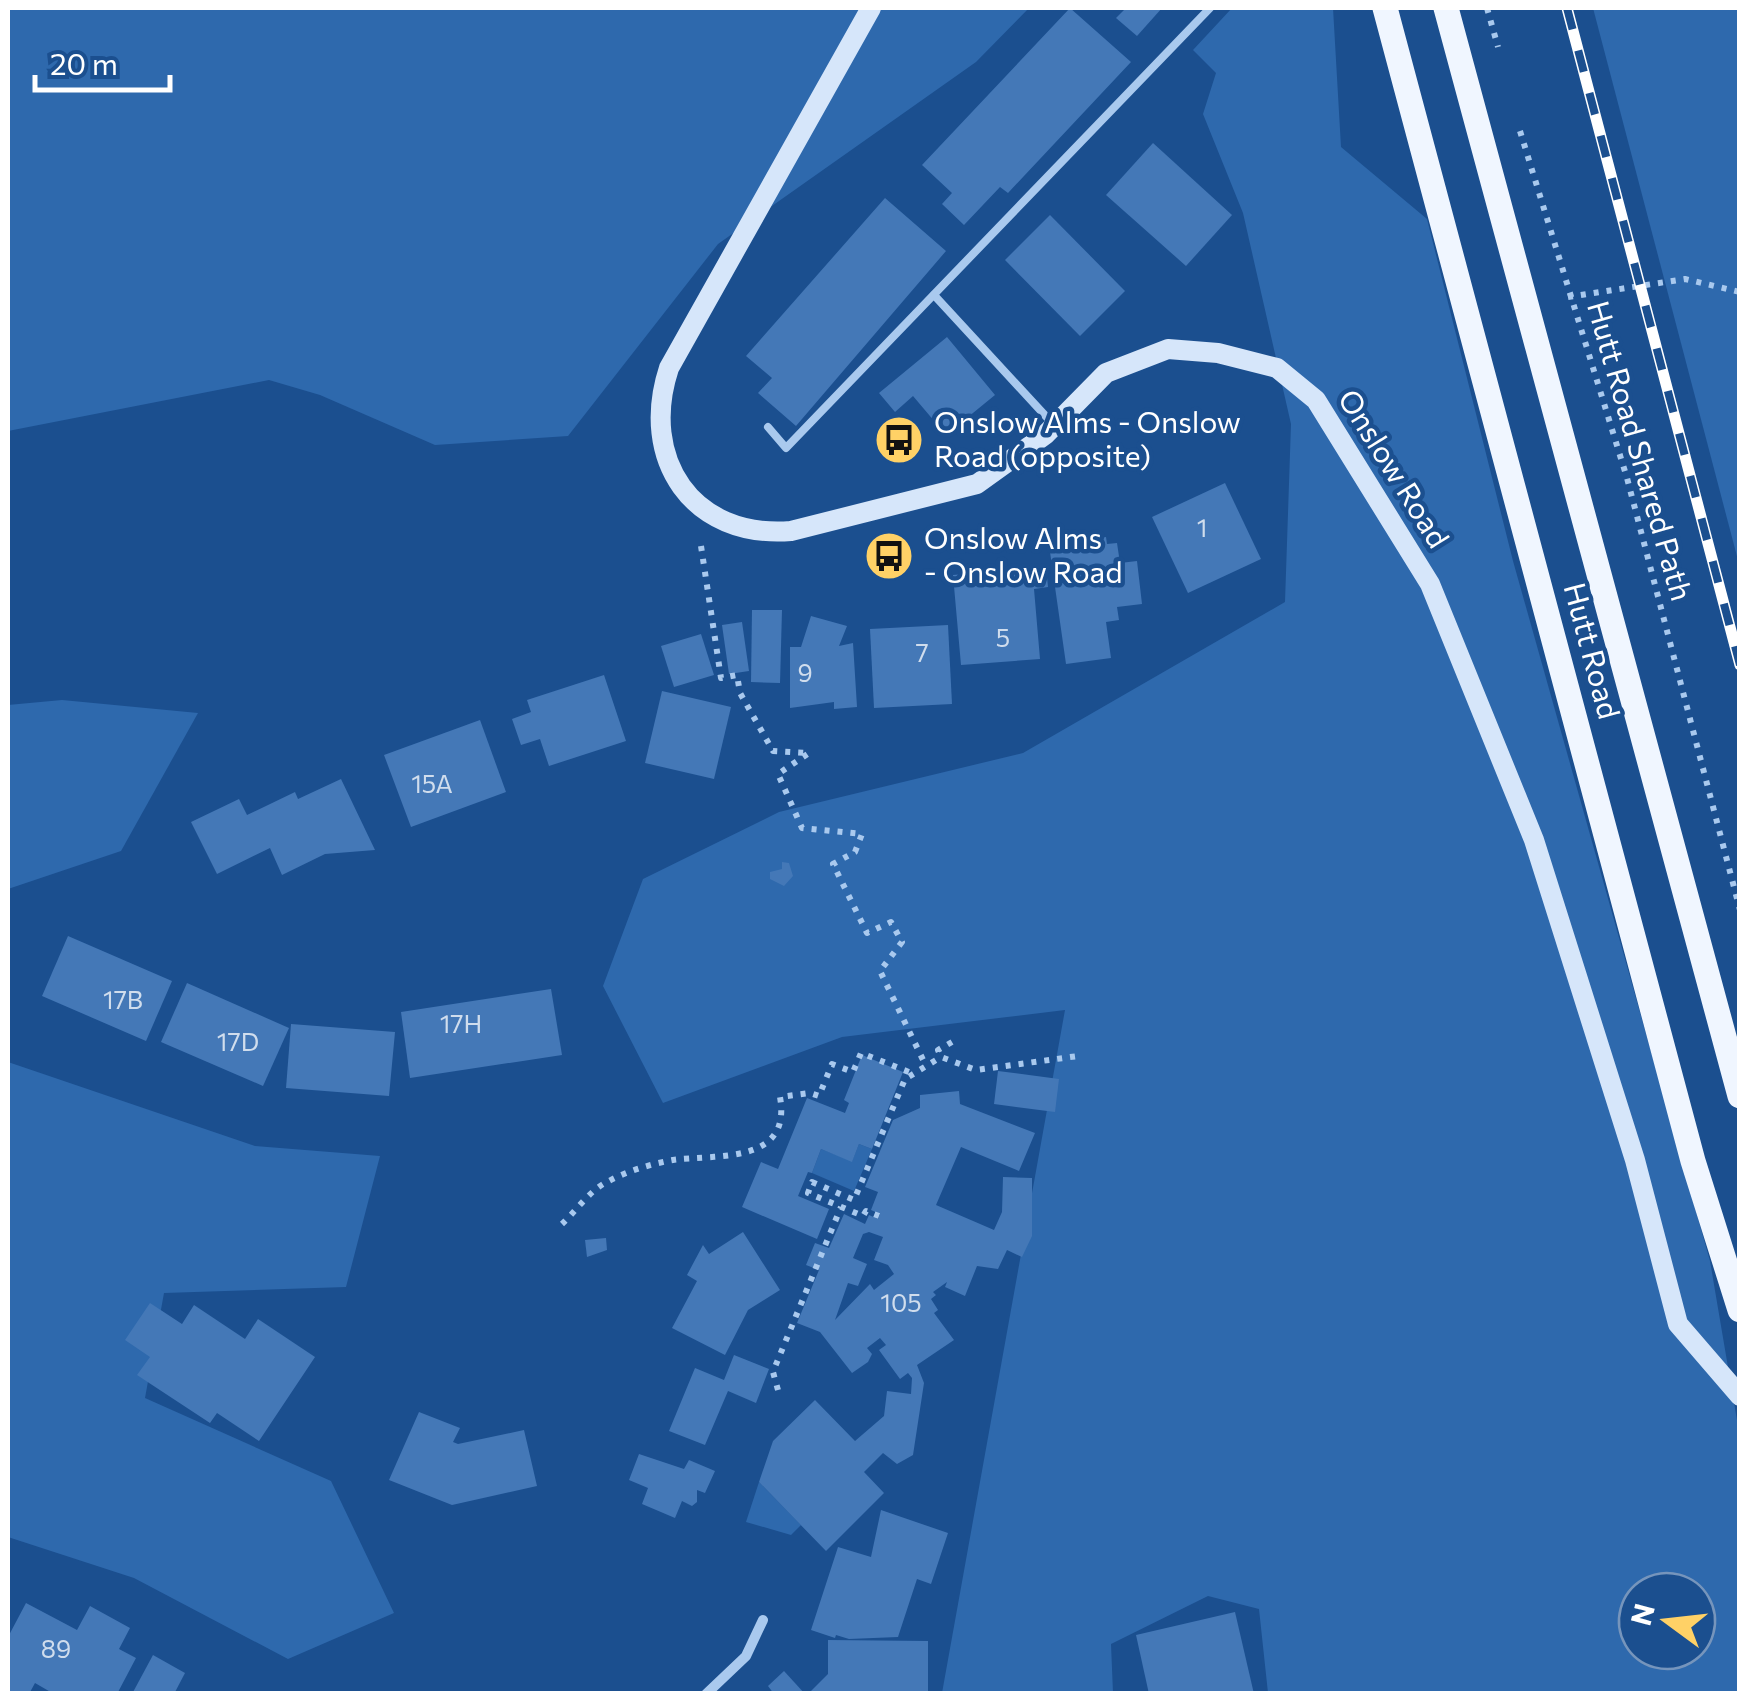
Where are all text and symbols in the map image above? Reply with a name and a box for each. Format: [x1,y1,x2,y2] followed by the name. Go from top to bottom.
[35,30,170,92] scale bar
[50,44,118,81] text: 20 m
[1581,296,1702,605] street label: Hutt Road Shared Path
[1332,381,1459,554] street label: Onslow Road
[934,402,1241,473] place label: Onslow Alms - Onslow Road (opposite)
[873,414,925,466] bus stop icon: Onslow Alms - Onslow Road (opposite)
[1197,512,1207,542] house number: 1
[924,518,1123,589] place label: Onslow Alms - Onslow Road
[863,530,915,582] bus stop icon: Onslow Alms - Onslow Road
[1557,578,1629,723] street label: Hutt Road
[996,622,1010,652] house number: 5
[915,637,929,667] house number: 7
[797,657,813,687] house number: 9
[411,768,453,798] house number: 15A
[103,984,143,1014] house number: 17B
[440,1008,482,1038] house number: 17H
[217,1026,259,1056] house number: 17D
[880,1287,922,1317] house number: 105
[1617,1571,1717,1671] north arrow
[1623,1600,1661,1629] text: N
[41,1633,71,1663] house number: 89

